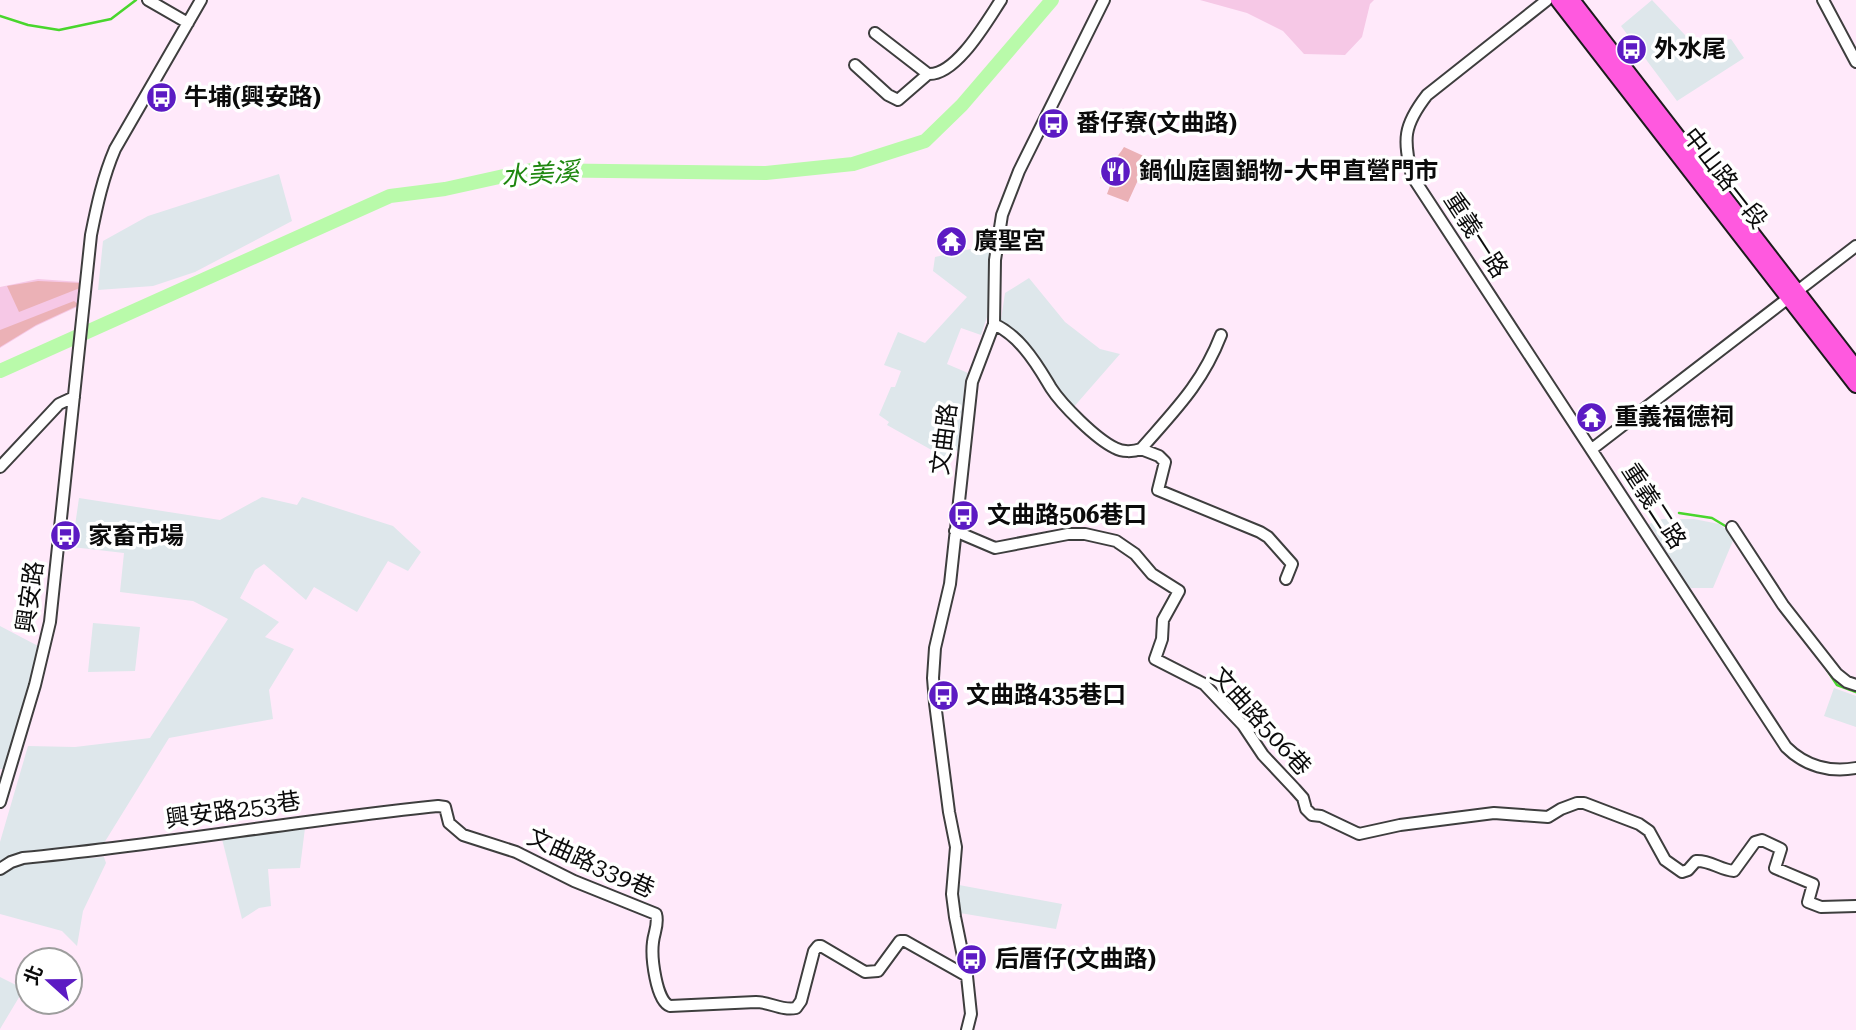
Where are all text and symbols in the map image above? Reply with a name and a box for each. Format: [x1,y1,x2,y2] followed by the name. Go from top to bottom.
[1614,32,1648,66] bus stop icon: 外水尾
[1654,35,1726,63] place label: 外水尾
[144,80,178,114] bus stop icon: 牛埔(興安路)
[184,83,321,111] place label: 牛埔(興安路)
[1036,106,1070,140] bus stop icon: 番仔寮(文曲路)
[1076,109,1237,137] place label: 番仔寮(文曲路)
[1677,122,1773,234] street label: 中山路一段
[1099,154,1133,188] restaurant icon: 鍋仙庭園鍋物-大甲直營門市
[500,156,584,192] water label: 水美溪
[1139,157,1438,185] place label: 鍋仙庭園鍋物-大甲直營門市
[1438,187,1514,283] street label: 重義一路
[934,224,968,258] temple icon: 廣聖宮
[974,227,1046,255] place label: 廣聖宮
[1574,400,1608,434] temple icon: 重義福德祠
[926,402,962,476] street label: 文曲路
[1614,403,1734,431] place label: 重義福德祠
[1616,458,1692,554] street label: 重義二路
[947,498,981,532] bus stop icon: 文曲路506巷口
[987,501,1147,529] place label: 文曲路506巷口
[48,519,82,553] bus stop icon: 家畜市場
[88,522,184,550] place label: 家畜市場
[11,559,49,635] street label: 興安路
[1205,661,1317,781] street label: 文曲路506巷
[926,678,960,712] bus stop icon: 文曲路435巷口
[966,681,1126,709] place label: 文曲路435巷口
[164,787,302,833] street label: 興安路253巷
[523,822,659,904] street label: 文曲路339巷
[955,942,989,976] bus stop icon: 后厝仔(文曲路)
[995,945,1156,973] place label: 后厝仔(文曲路)
[14,946,84,1016] north arrow
[19,962,48,988] text: 北

